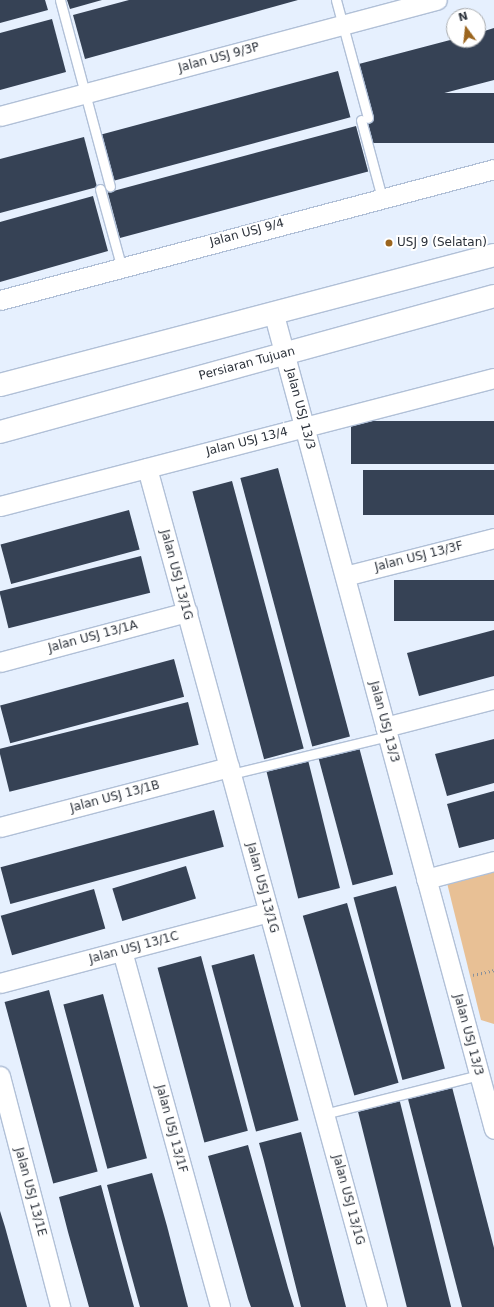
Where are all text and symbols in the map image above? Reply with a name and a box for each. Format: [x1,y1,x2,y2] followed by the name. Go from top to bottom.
[446,8,486,48] north arrow
[457,9,469,24] text: N
[177,40,261,76] street label: Jalan USJ 9/3P
[208,216,286,250] street label: Jalan USJ 9/4
[397,236,487,250] place label: USJ 9 (Selatan)
[384,238,394,248] marker: USJ 9 (Selatan)
[197,344,297,384] street label: Persiaran Tujuan
[282,367,318,451] street label: Jalan USJ 13/3
[205,425,289,459] street label: Jalan USJ 13/4
[157,528,195,622] street label: Jalan USJ 13/1G
[373,539,465,575] street label: Jalan USJ 13/3F
[47,618,139,656] street label: Jalan USJ 13/1A
[366,680,402,764] street label: Jalan USJ 13/3
[69,778,161,816] street label: Jalan USJ 13/1B
[243,841,281,935] street label: Jalan USJ 13/1G
[88,929,180,967] street label: Jalan USJ 13/1C
[450,993,486,1077] street label: Jalan USJ 13/3
[152,1083,190,1175] street label: Jalan USJ 13/1F
[11,1146,49,1238] street label: Jalan USJ 13/1E
[329,1153,367,1247] street label: Jalan USJ 13/1G

